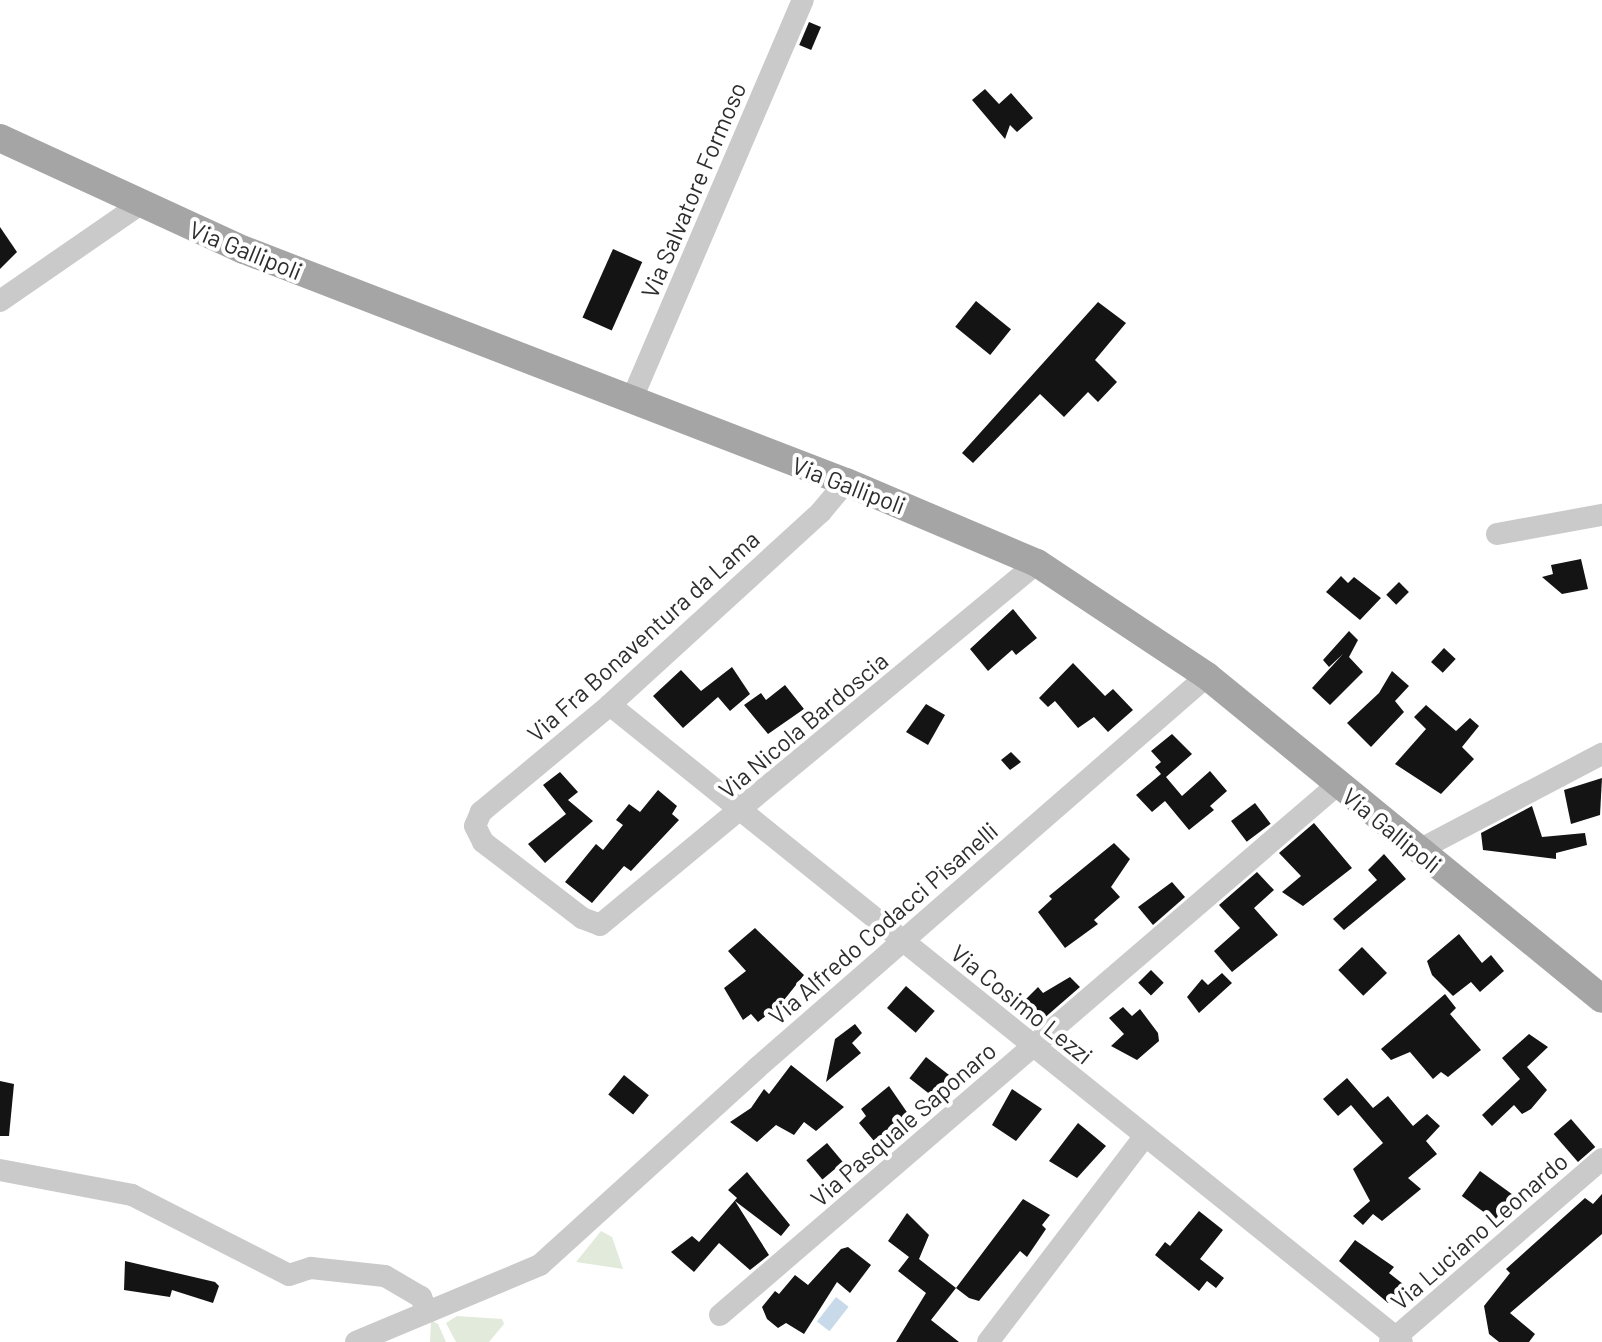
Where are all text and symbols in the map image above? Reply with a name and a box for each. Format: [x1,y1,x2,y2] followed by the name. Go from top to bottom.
[634,78,752,302] street label: Via Salvatore Formoso
[185,214,307,286] street label: Via Gallipoli
[788,450,910,520] street label: Via Gallipoli
[521,524,765,748] street label: Via Fra Bonaventura da Lama
[713,646,893,804] street label: Via Nicola Bardoscia
[1337,781,1447,879] street label: Via Gallipoli
[763,816,1003,1030] street label: Via Alfredo Codacci Pisanelli
[945,938,1099,1070] street label: Via Cosimo Lezzi
[804,1036,1002,1212] street label: Via Pasquale Saponaro
[1385,1146,1573,1316] street label: Via Luciano Leonardo

